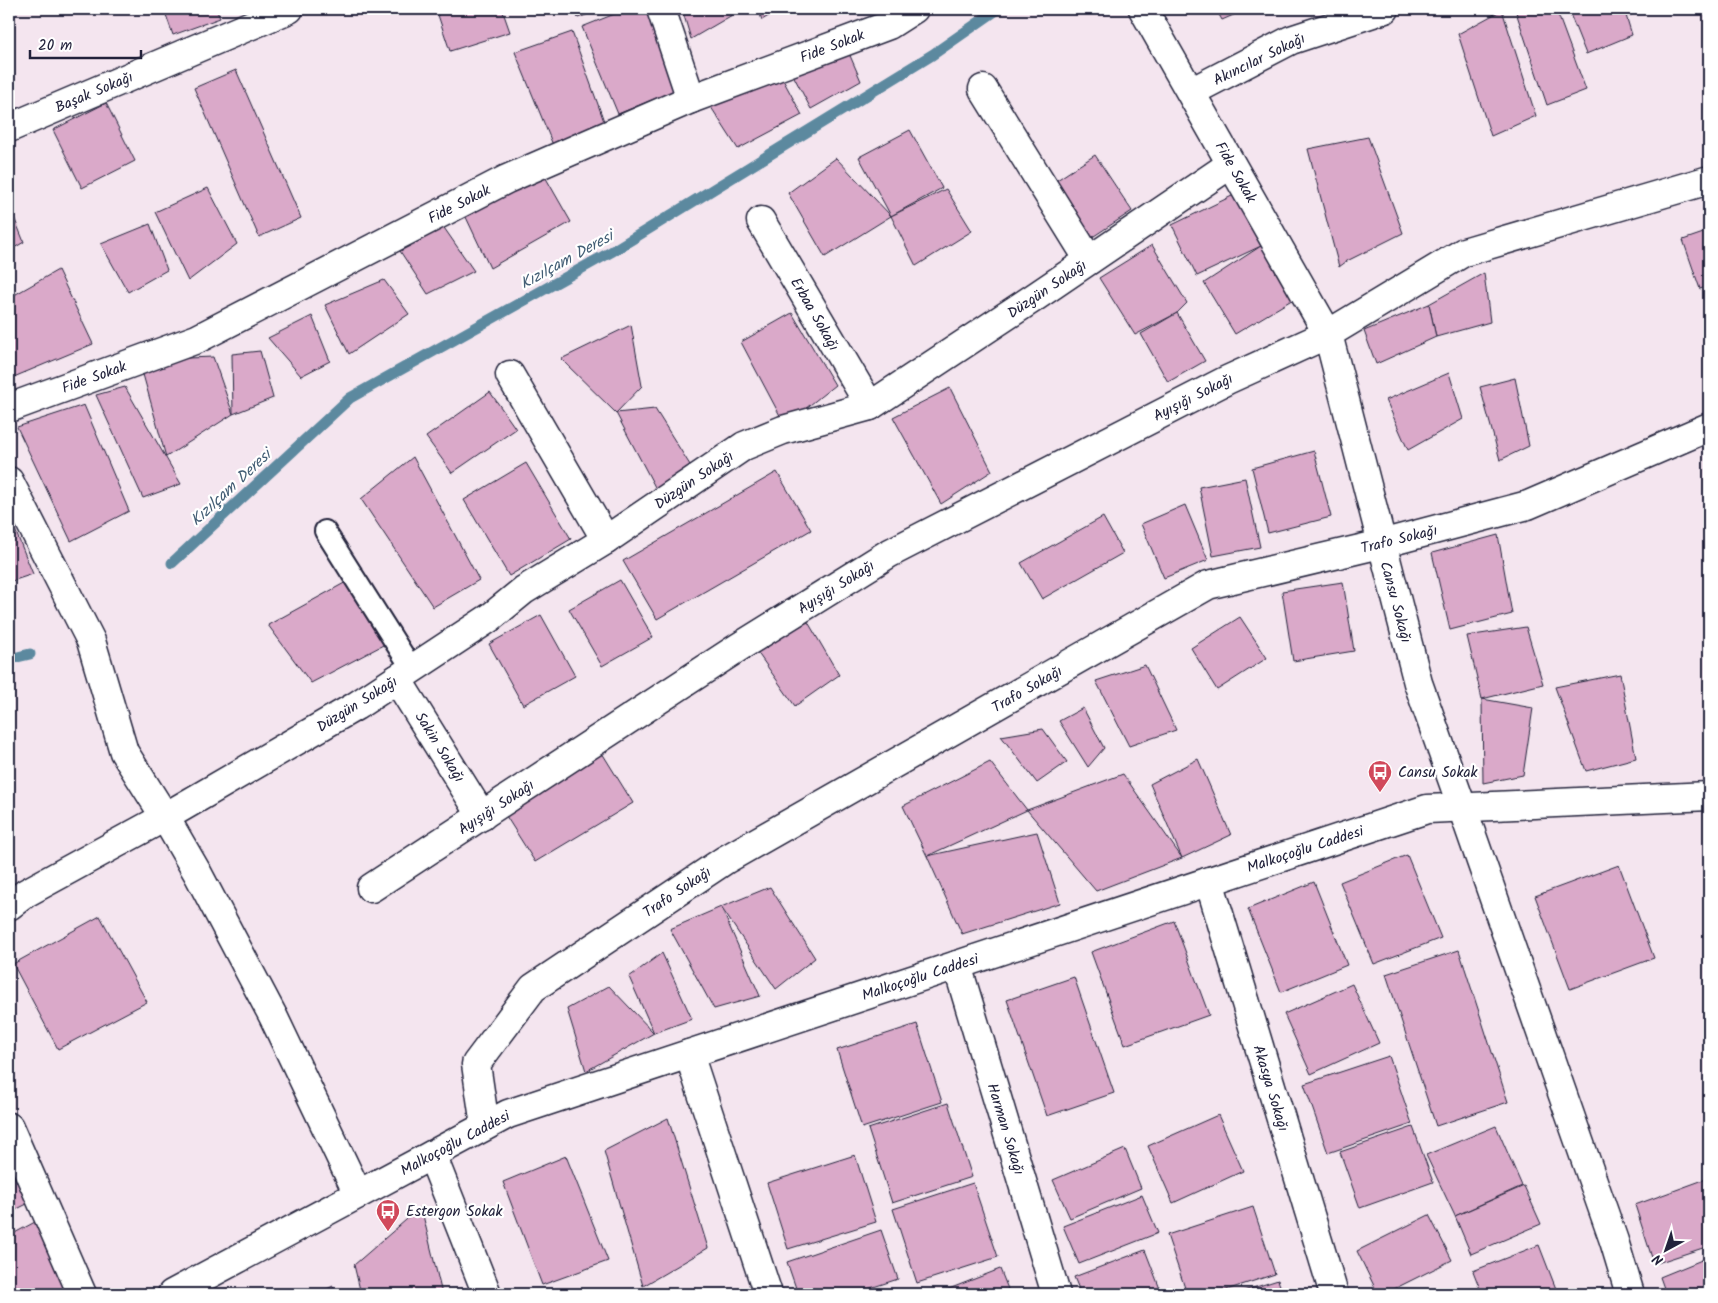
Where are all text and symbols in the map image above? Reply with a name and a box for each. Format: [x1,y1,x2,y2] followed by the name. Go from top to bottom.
[797,23,869,70] street label: Fide Sokak
[1209,27,1310,93] street label: Akıncılar Sokağı
[30,28,141,60] scale bar
[38,34,72,58] text: 20 m
[52,66,137,120] street label: Başak Sokağı
[1208,137,1263,209] street label: Fide Sokak
[424,178,496,231] street label: Fide Sokak
[516,223,621,296] water label: Kızılçam Deresi
[1003,254,1092,325] street label: Düzgün Sokağı
[783,273,845,356] street label: Erbaa Sokağı
[59,355,131,401] street label: Fide Sokak
[1149,367,1238,428] street label: Ayışığı Sokağı
[185,442,280,532] water label: Kızılçam Deresi
[650,445,739,516] street label: Düzgün Sokağı
[1358,519,1440,561] street label: Trafo Sokağı
[793,555,880,621] street label: Ayışığı Sokağı
[1373,559,1417,646] street label: Cansu Sokağı
[988,660,1067,720] street label: Trafo Sokağı
[312,670,403,739] street label: Düzgün Sokağı
[408,707,470,788] street label: Sakin Sokağı
[1367,759,1393,793] bus stop icon: Cansu Sokak
[1398,761,1478,785] place label: Cansu Sokak
[453,774,540,842] street label: Ayışığı Sokağı
[1244,819,1368,880] street label: Malkoçoğlu Caddesi
[638,861,717,925] street label: Trafo Sokağı
[859,947,983,1008] street label: Malkoçoğlu Caddesi
[1245,1042,1295,1135] street label: Akasya Sokağı
[980,1080,1030,1178] street label: Harman Sokağı
[396,1104,516,1183] street label: Malkoçoğlu Caddesi
[375,1198,401,1232] bus stop icon: Estergon Sokak
[406,1200,503,1224] place label: Estergon Sokak
[1640,1226,1690,1276] north arrow
[1648,1248,1669,1270] text: N

